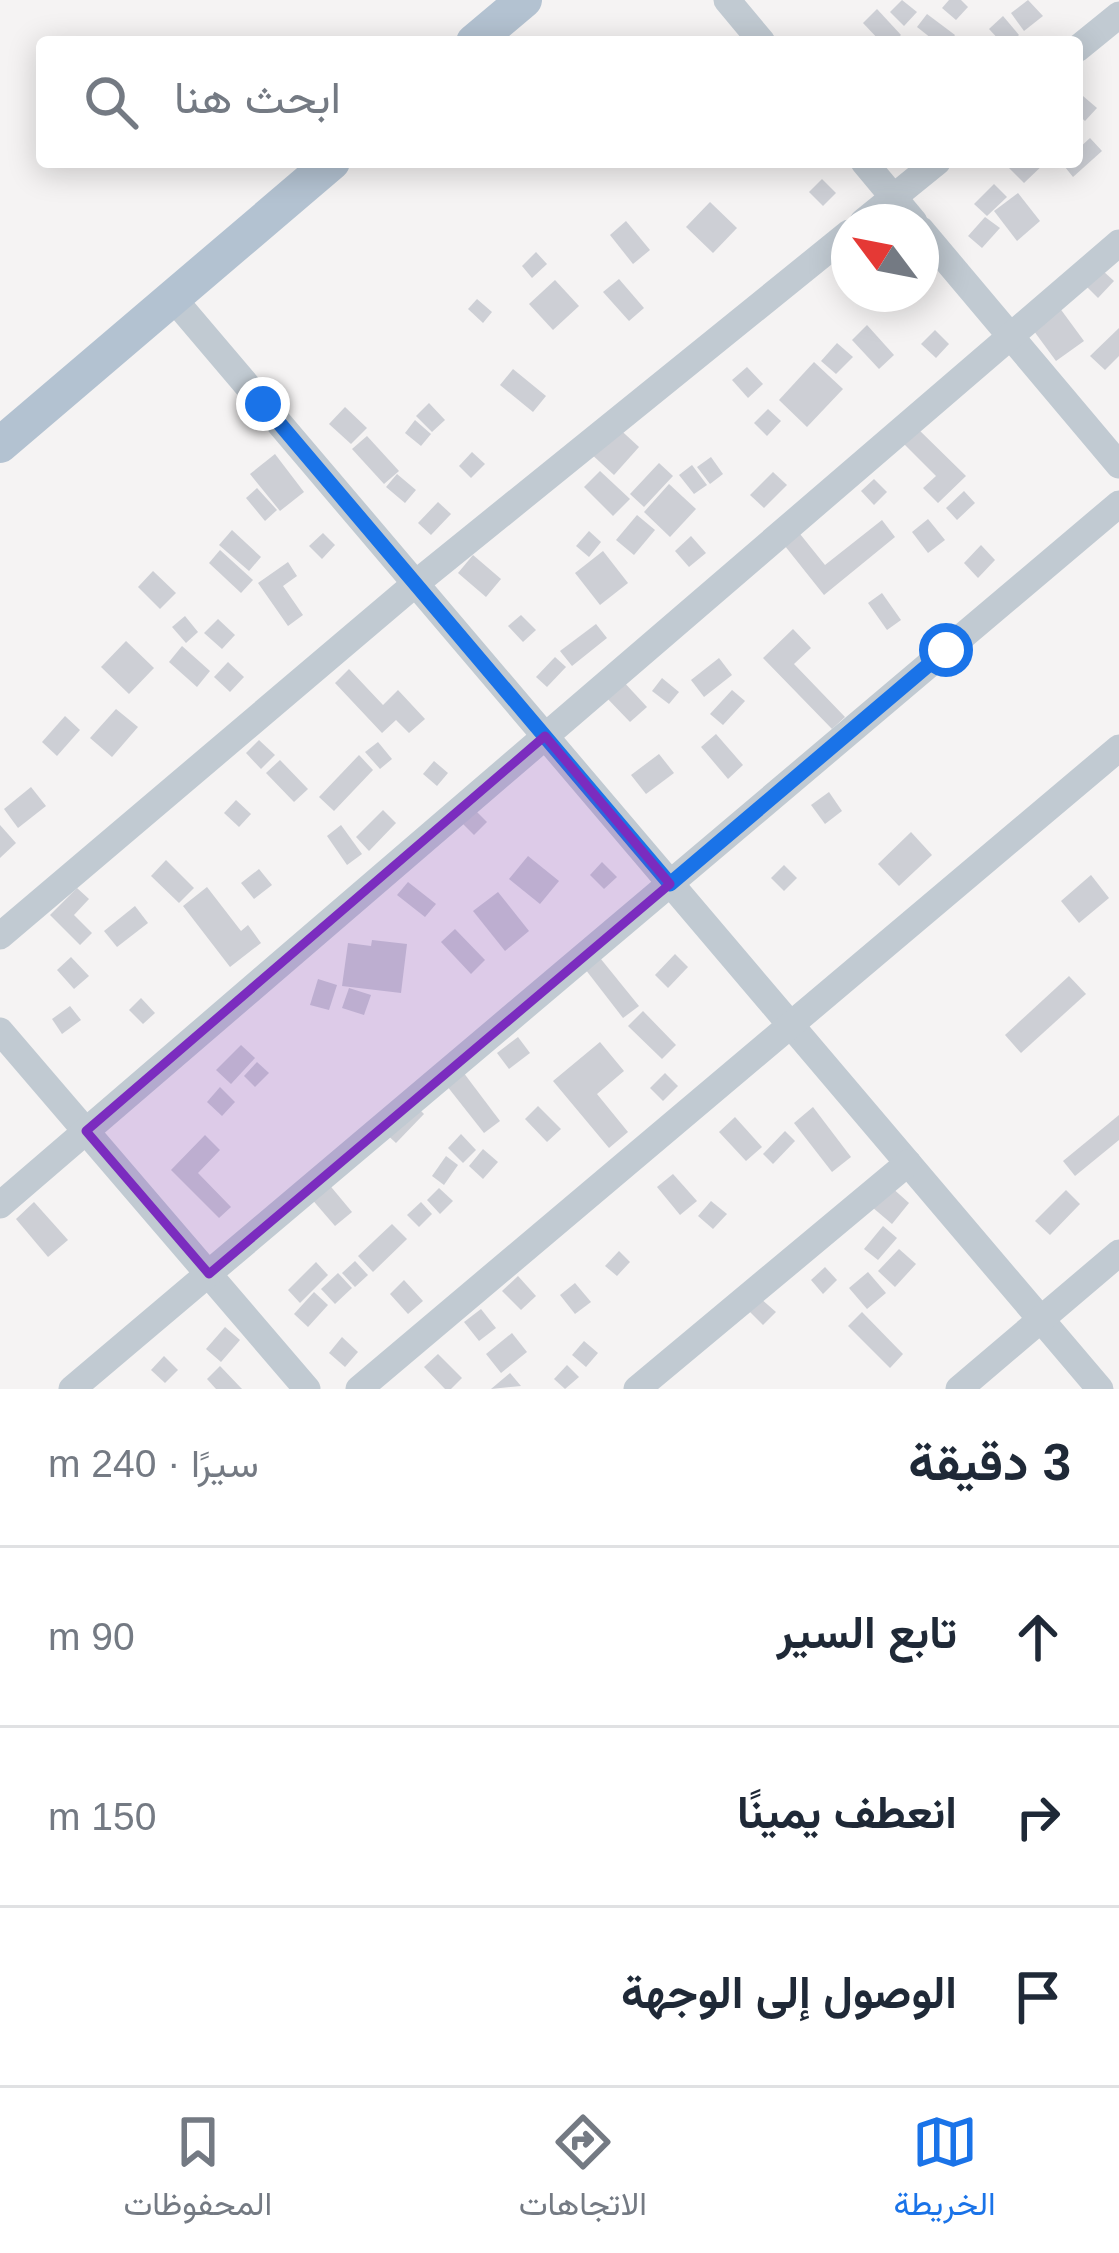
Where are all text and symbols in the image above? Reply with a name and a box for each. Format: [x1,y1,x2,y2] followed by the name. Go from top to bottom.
[36,36,1083,168] search box
[78,69,144,135] icon: search
[174,72,341,123] text: ابحث هنا
[831,204,939,312] north arrow
[236,377,290,431] route end
[919,623,973,677] route start
[908,1434,1071,1491] text: 3 دقيقة
[48,1442,259,1485] text: سيرًا · 240 m
[1005,1604,1071,1670] icon: ahead
[777,1607,957,1658] text: تابع السير
[48,1615,135,1658] text: 90 m
[1005,1784,1071,1850] icon: right
[737,1787,957,1838] text: انعطف يمينًا
[48,1795,156,1838] text: 150 m
[1005,1964,1071,2030] icon: arrive
[621,1967,957,2018] text: الوصول إلى الوجهة
[123,2109,272,2233] tab: المحفوظات
[519,2109,647,2233] tab: الاتجاهات
[894,2109,996,2233] tab: الخريطة

